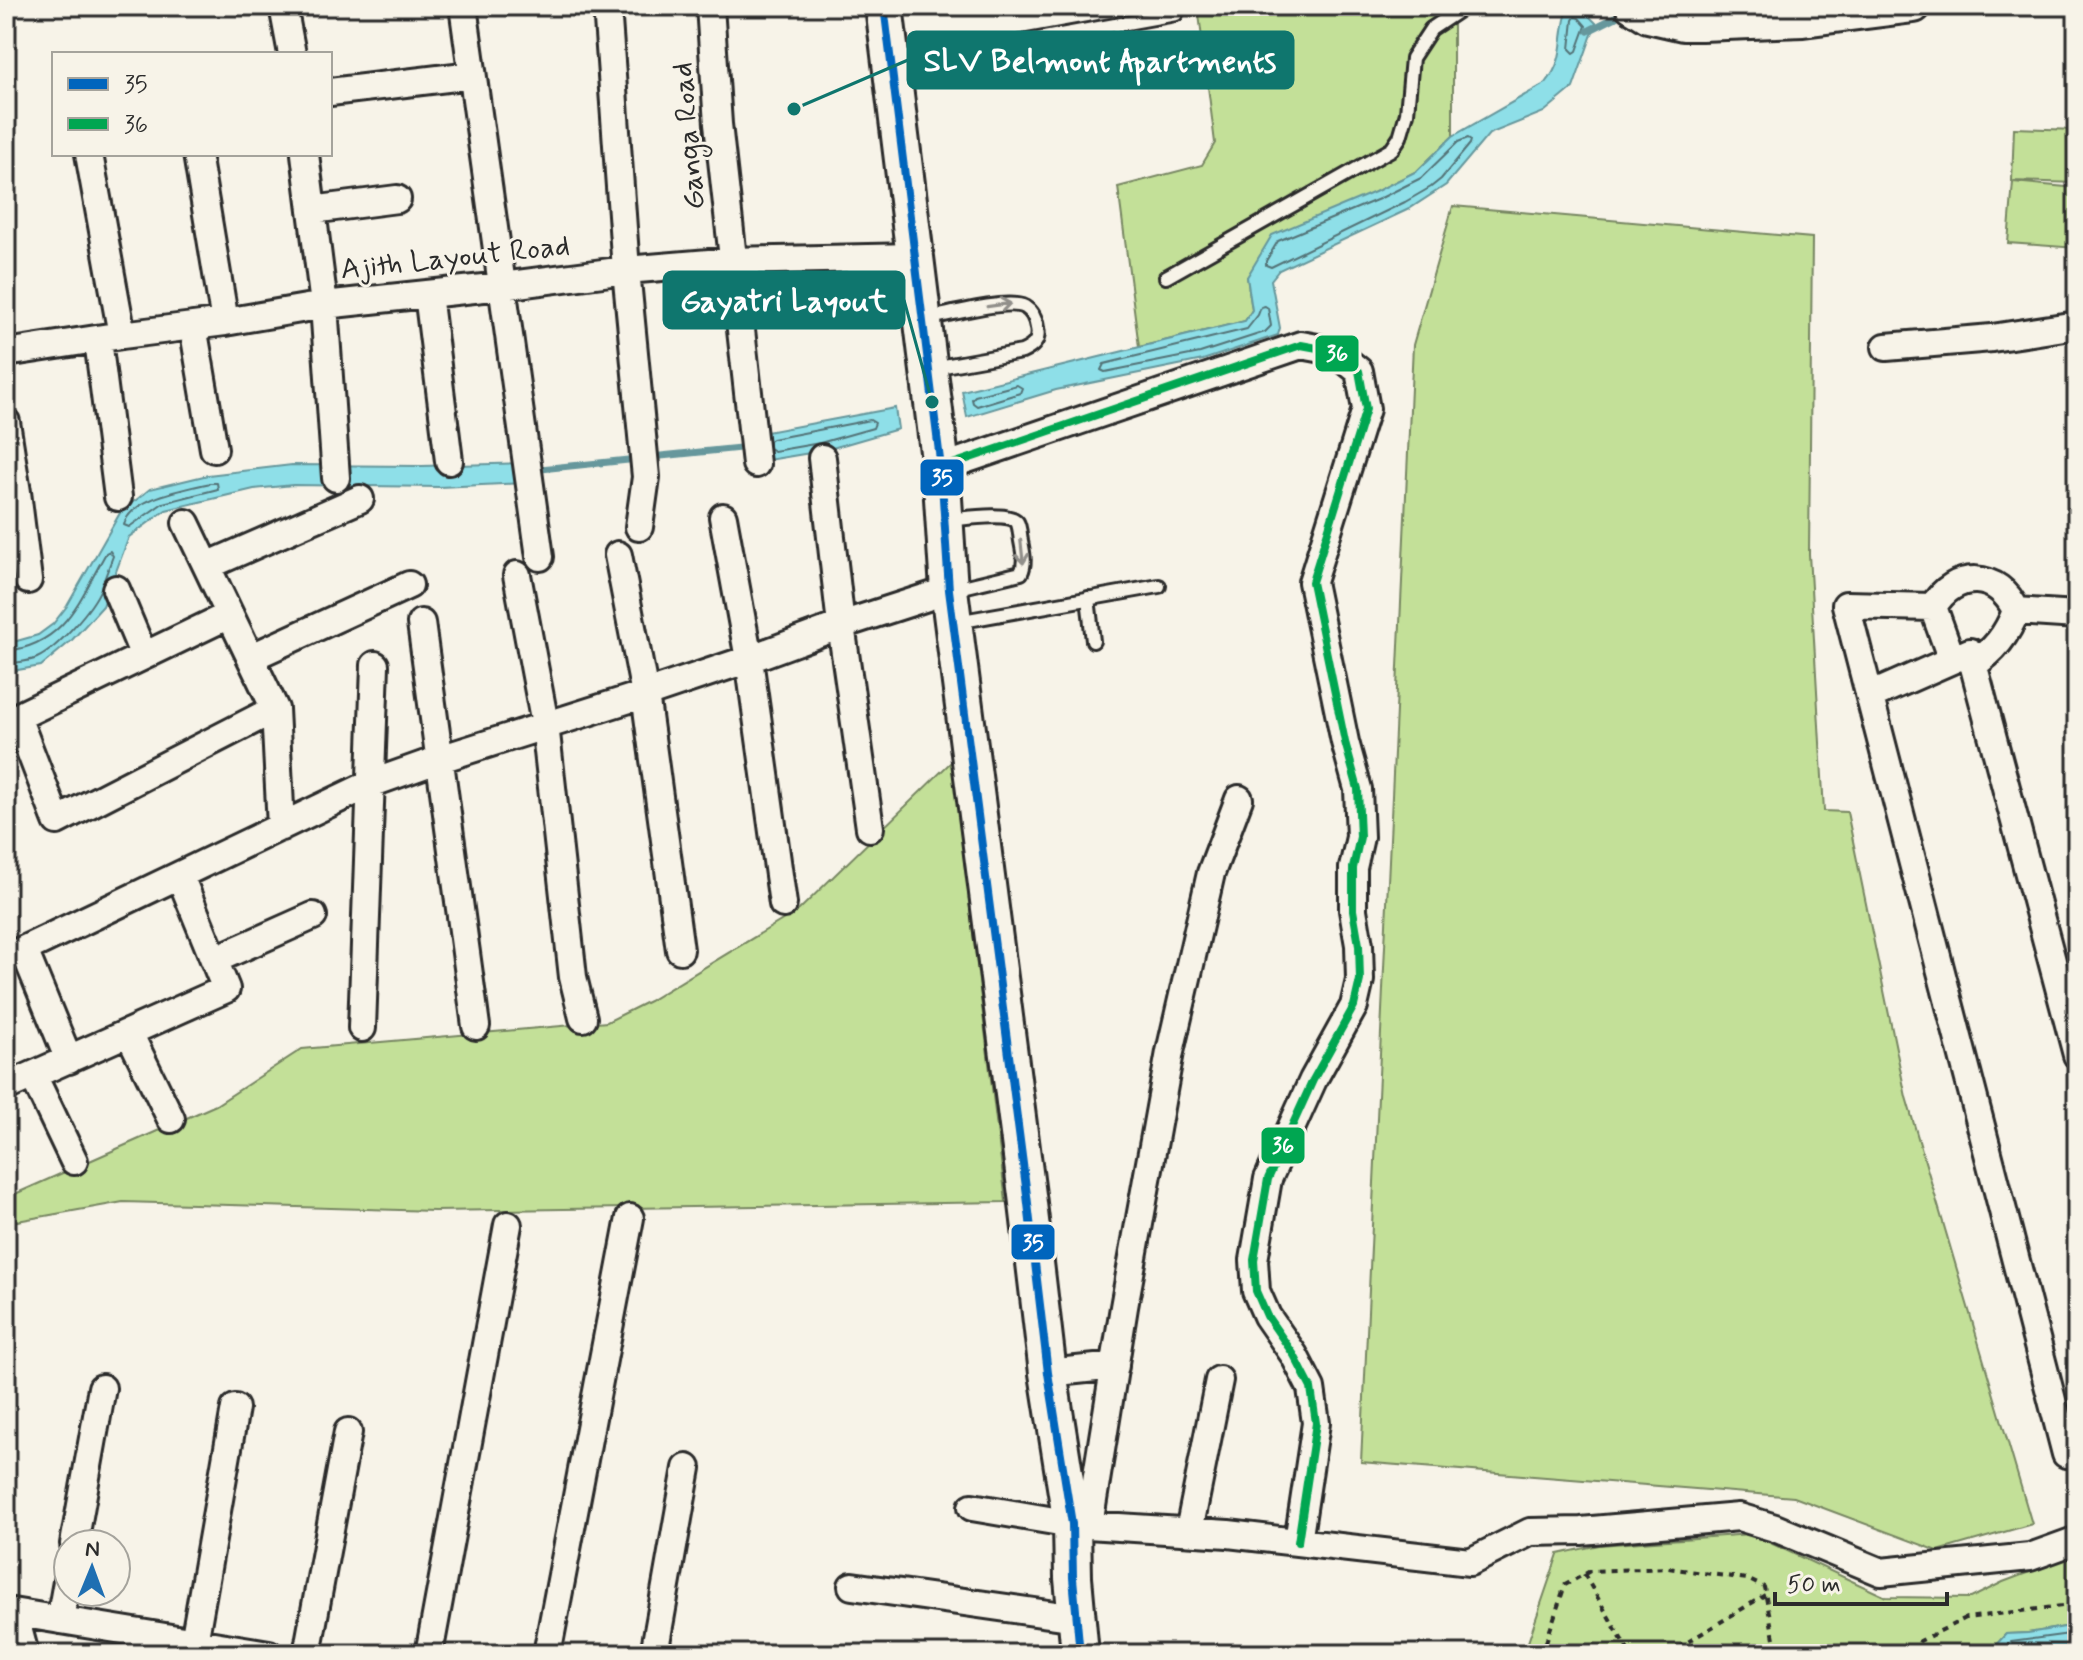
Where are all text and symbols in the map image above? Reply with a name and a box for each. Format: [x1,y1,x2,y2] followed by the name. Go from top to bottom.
[908,32,1293,88] callout: SLV Belmont Apartments
[924,41,1277,86] text: SLV Belmont Apartments
[52,52,332,156] legend
[663,60,717,211] street label: Ganga Road
[124,70,148,101] text: 35
[124,110,148,141] text: 36
[338,227,572,289] street label: Ajith Layout Road
[664,272,904,328] callout: Gayatri Layout
[680,281,889,323] text: Gayatri Layout
[986,297,1011,312] one-way arrow
[1314,334,1360,373] line badge: 36
[1326,341,1348,369] text: 36
[919,458,965,497] line badge: 35
[931,465,953,493] text: 35
[1015,538,1030,565] one-way arrow
[1260,1126,1306,1165] line badge: 36
[1272,1133,1294,1161] text: 36
[1010,1223,1056,1261] line badge: 35
[1022,1230,1044,1258] text: 35
[52,1528,132,1608] north arrow
[85,1536,100,1564] text: N
[1775,1556,1947,1606] scale bar
[1787,1570,1841,1601] text: 50 m

